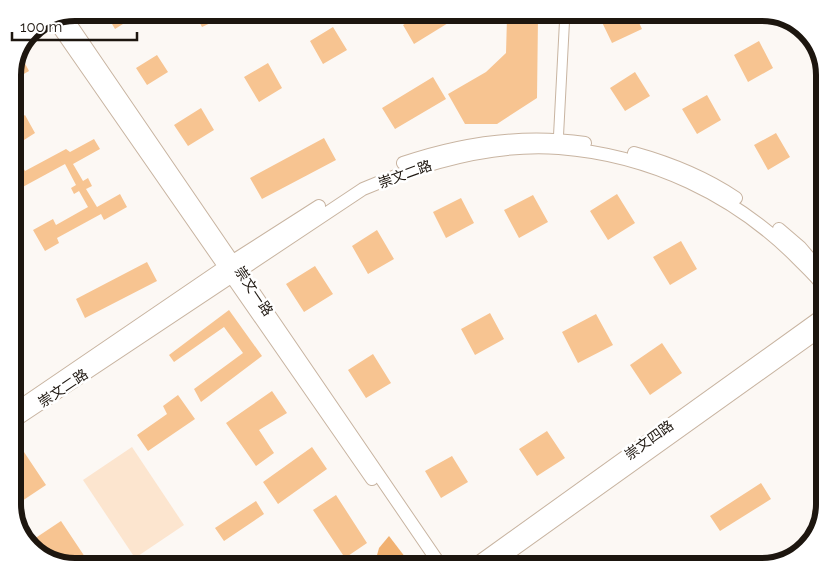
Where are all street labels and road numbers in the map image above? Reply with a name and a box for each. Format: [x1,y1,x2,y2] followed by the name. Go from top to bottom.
[376,157,434,191] street label: 崇文二路
[232,263,276,319] street label: 崇文一路
[35,366,91,410] street label: 崇文二路
[622,417,676,463] street label: 崇文四路

